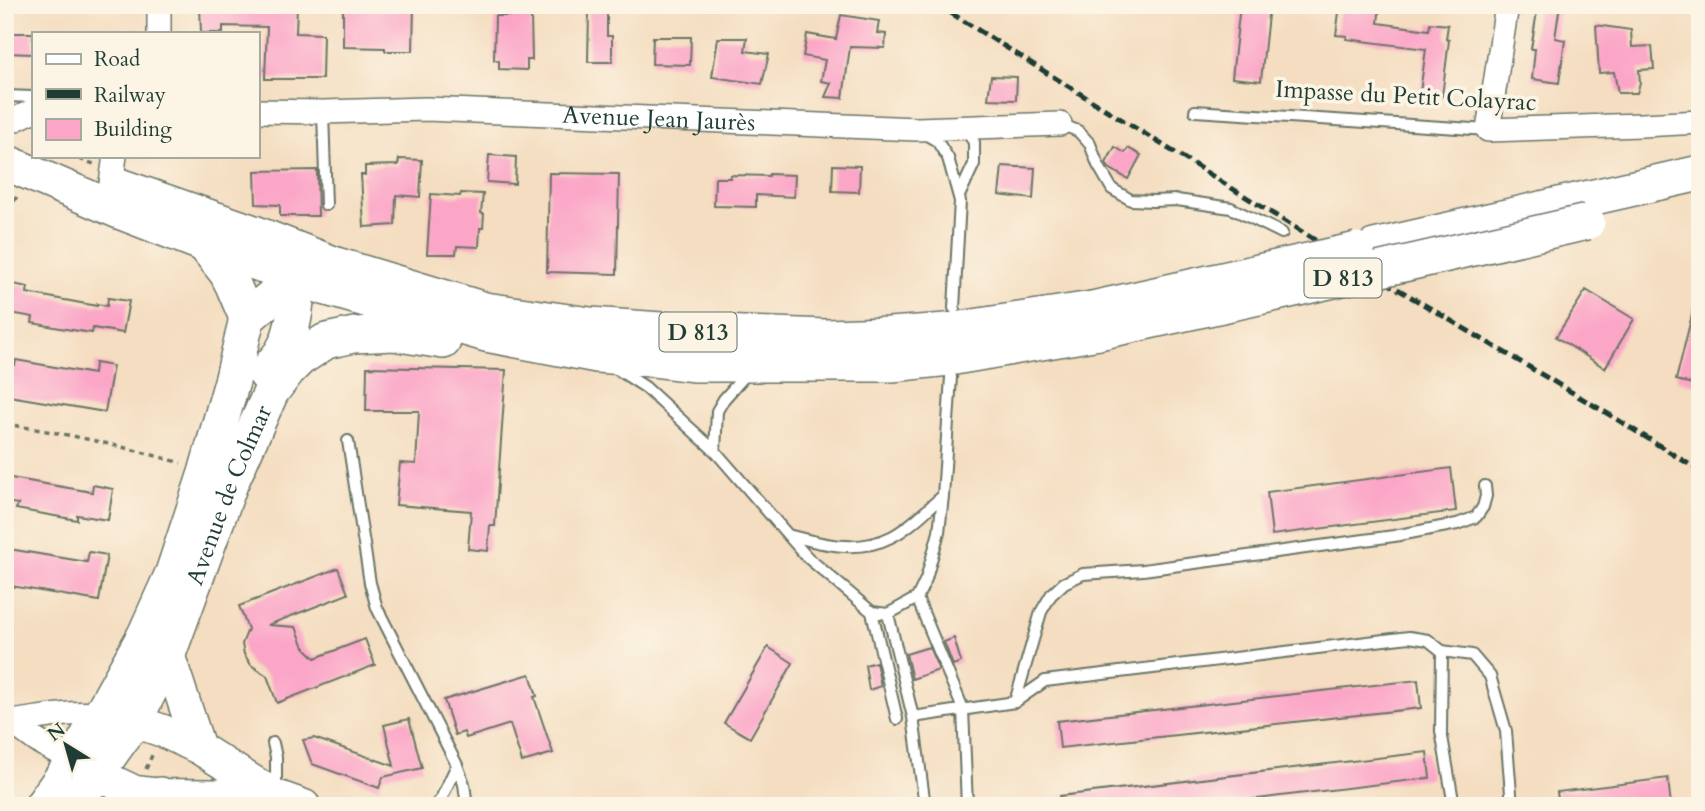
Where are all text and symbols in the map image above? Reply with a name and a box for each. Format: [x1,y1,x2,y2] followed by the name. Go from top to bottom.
[32,32,259,158] legend
[94,45,140,74] text: Road
[1275,73,1537,119] street label: Impasse du Petit Colayrac
[94,81,166,110] text: Railway
[562,98,756,139] street label: Avenue Jean Jaurès
[94,115,172,144] text: Building
[1304,258,1382,298] road number: D 813
[660,312,736,352] road number: D 813
[178,399,280,590] street label: Avenue de Colmar
[32,710,102,780] north arrow
[42,717,71,748] text: N

